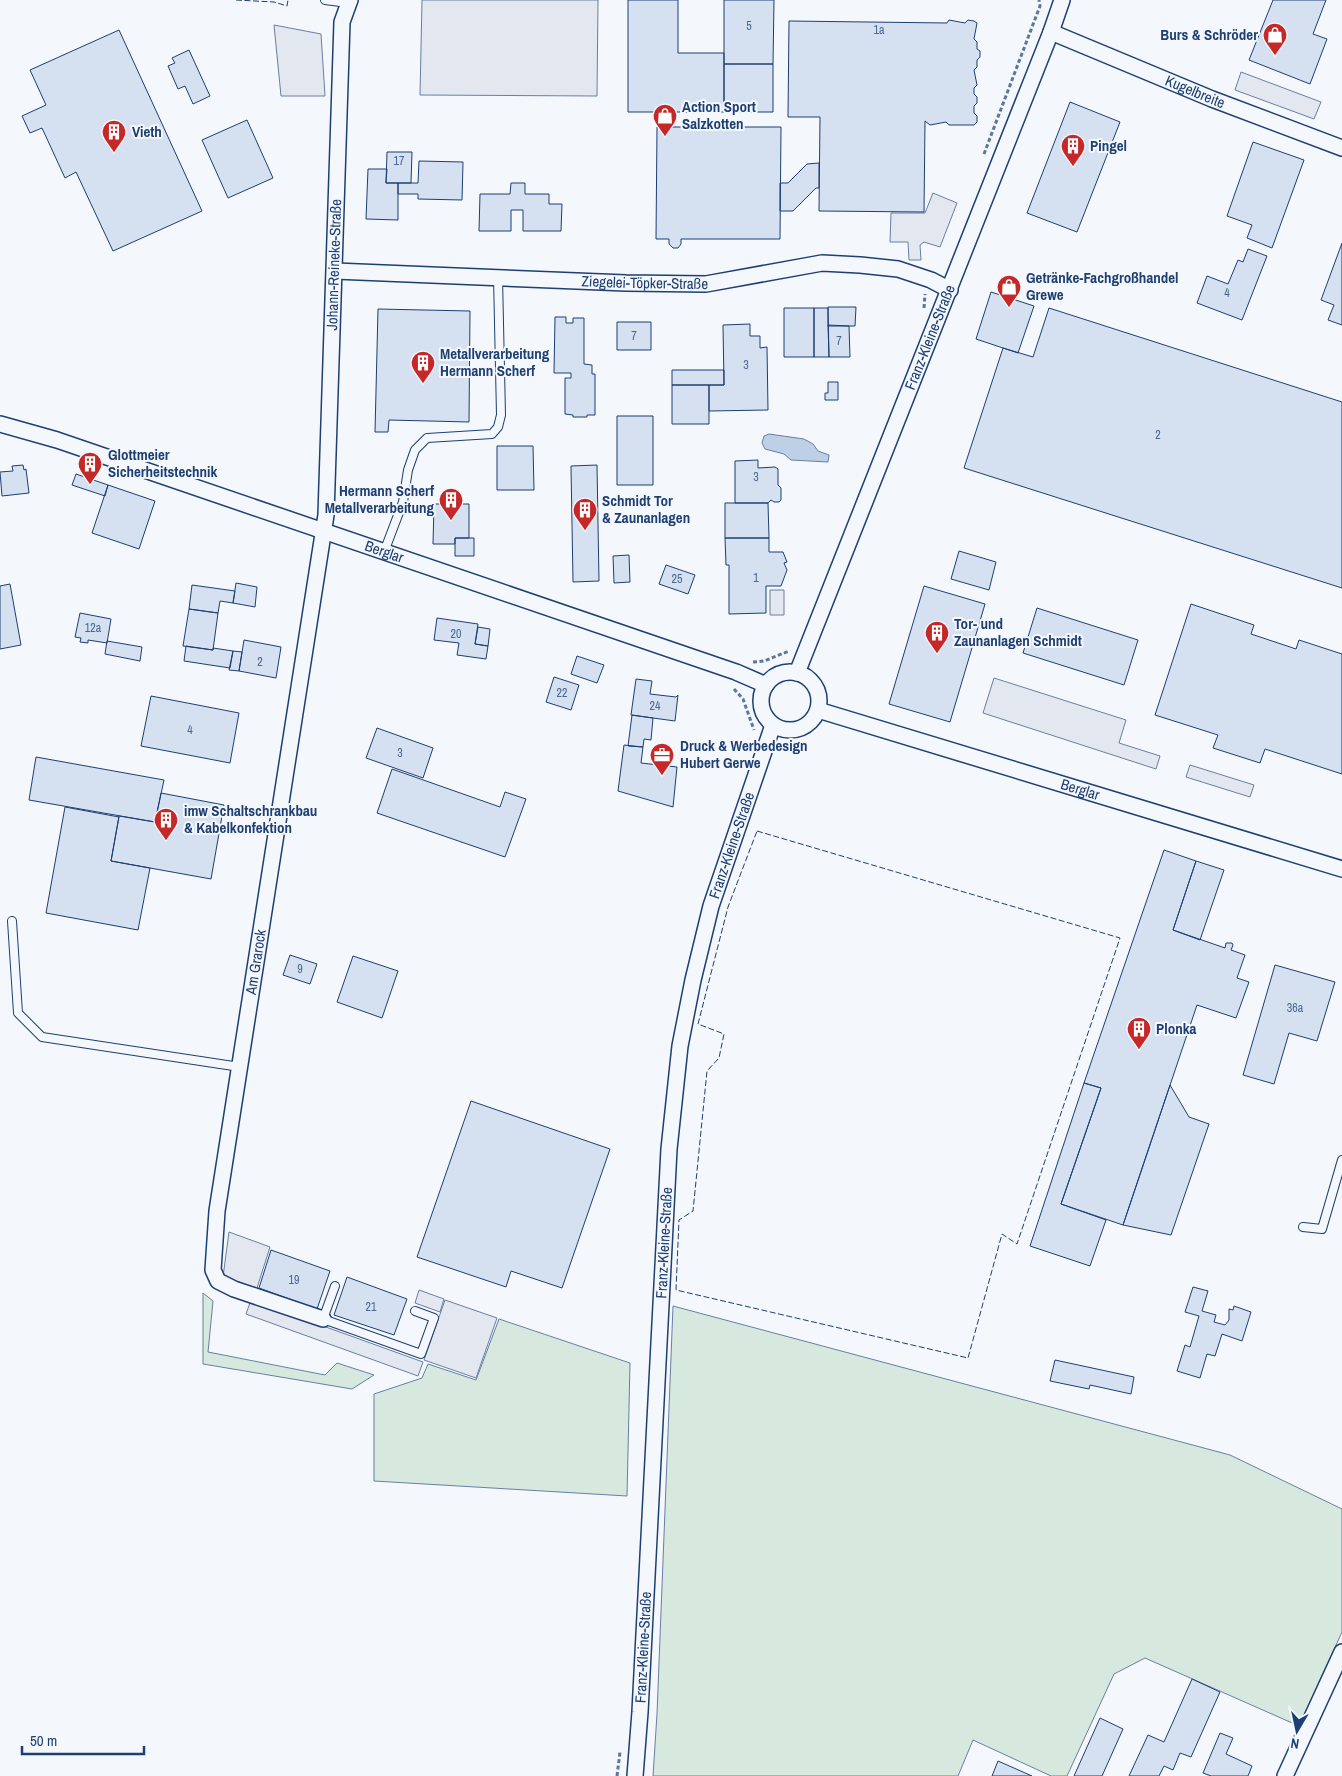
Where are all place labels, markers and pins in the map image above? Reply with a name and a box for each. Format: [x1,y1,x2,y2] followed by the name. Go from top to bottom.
[1262,22,1288,56] shop icon: Burs & Schröder
[1160,24,1258,45] place label: Burs & Schröder
[682,96,756,134] place label: Action Sport Salzkotten
[652,103,678,137] shop icon: Action Sport Salzkotten
[101,119,127,153] building icon: Vieth
[132,121,162,142] place label: Vieth
[1060,133,1086,167] building icon: Pingel
[1090,135,1127,156] place label: Pingel
[1026,267,1179,305] place label: Getränke-Fachgroßhandel Grewe
[996,274,1022,308] shop icon: Getränke-Fachgroßhandel Grewe
[440,343,550,381] place label: Metallverarbeitung Hermann Scherf
[410,350,436,384] building icon: Metallverarbeitung Hermann Scherf
[108,444,218,482] place label: Glottmeier Sicherheitstechnik
[77,451,103,485] building icon: Glottmeier Sicherheitstechnik
[325,480,435,518] place label: Hermann Scherf Metallverarbeitung
[438,487,464,521] building icon: Hermann Scherf Metallverarbeitung
[602,490,690,528] place label: Schmidt Tor & Zaunanlagen
[572,497,598,531] building icon: Schmidt Tor & Zaunanlagen
[954,613,1082,651] place label: Tor- und Zaunanlagen Schmidt
[924,620,950,654] building icon: Tor- und Zaunanlagen Schmidt
[680,735,808,773] place label: Druck & Werbedesign Hubert Gerwe
[649,742,675,776] office icon: Druck & Werbedesign Hubert Gerwe
[184,800,317,838] place label: imw Schaltschrankbau & Kabelkonfektion
[153,807,179,841] building icon: imw Schaltschrankbau & Kabelkonfektion
[1126,1016,1152,1050] building icon: Plonka
[1156,1018,1196,1039] place label: Plonka

